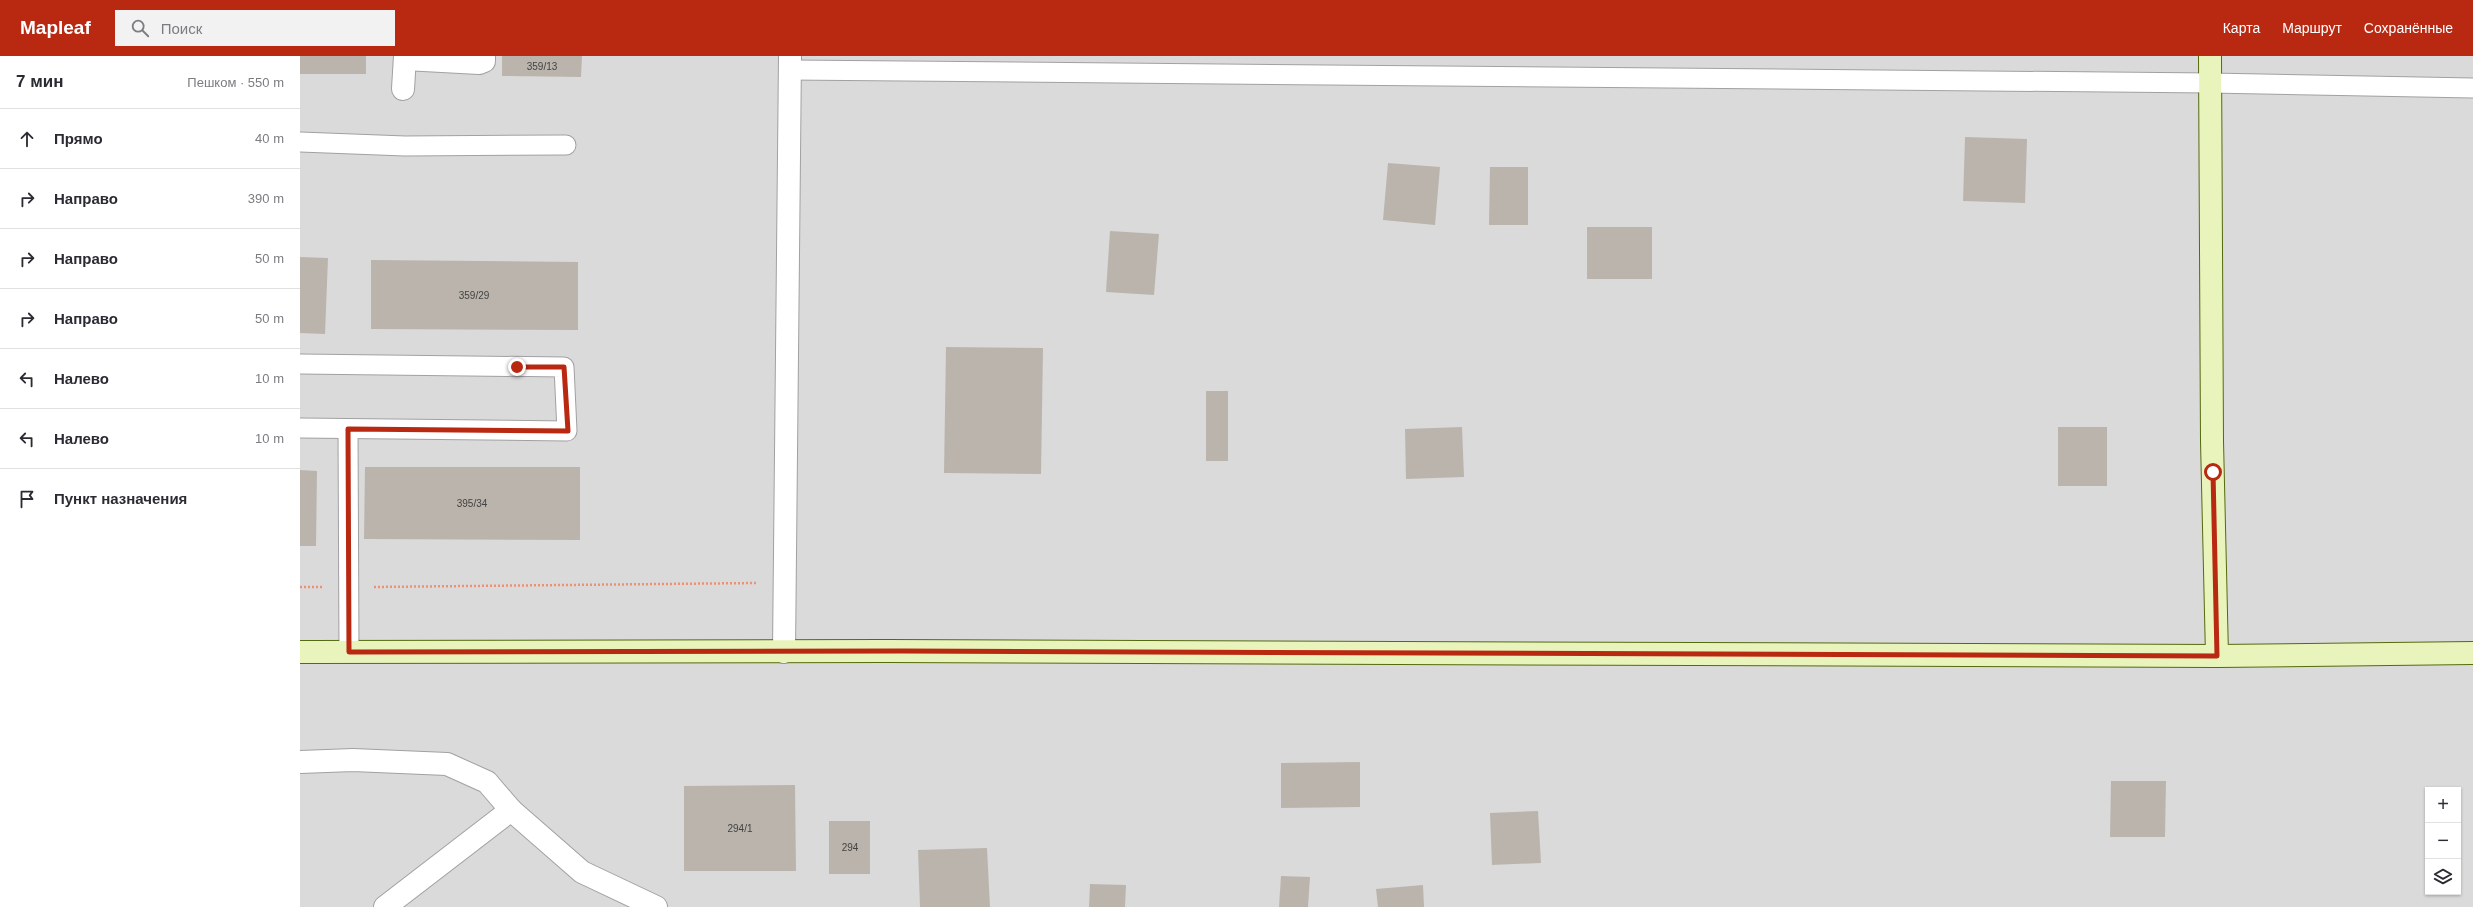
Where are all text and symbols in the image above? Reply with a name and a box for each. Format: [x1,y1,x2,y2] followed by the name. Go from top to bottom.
[115,10,395,46] search box
[20,17,91,38] text: Mapleaf
[129,17,151,39] icon: search
[161,20,202,37] text: Поиск
[2223,20,2260,36] text: Карта
[2282,20,2342,36] text: Маршрут
[2364,20,2453,36] text: Сохранённые
[527,61,558,72] house number: 359/13
[16,72,63,91] text: 7 мин
[187,75,284,90] text: Пешком · 550 m
[16,128,38,150] icon: ahead
[54,130,103,147] text: Прямо
[255,131,284,146] text: 40 m
[16,188,38,210] icon: right
[54,190,118,207] text: Направо
[248,191,284,206] text: 390 m
[16,248,38,270] icon: right
[54,250,118,267] text: Направо
[255,251,284,266] text: 50 m
[459,290,490,301] house number: 359/29
[16,308,38,330] icon: right
[54,310,118,327] text: Направо
[255,311,284,326] text: 50 m
[508,358,526,376] route end
[16,368,38,390] icon: left
[54,370,109,387] text: Налево
[255,371,284,386] text: 10 m
[16,428,38,450] icon: left
[54,430,109,447] text: Налево
[255,431,284,446] text: 10 m
[2204,463,2222,481] route start
[16,488,38,510] icon: arrive
[54,490,187,507] text: Пункт назначения
[457,498,488,509] house number: 395/34
[2425,787,2461,895] map controls
[2425,787,2461,823] button: +
[727,823,753,834] house number: 294/1
[2425,823,2461,859] button: −
[842,842,859,853] house number: 294
[2425,859,2461,895] button: layers

